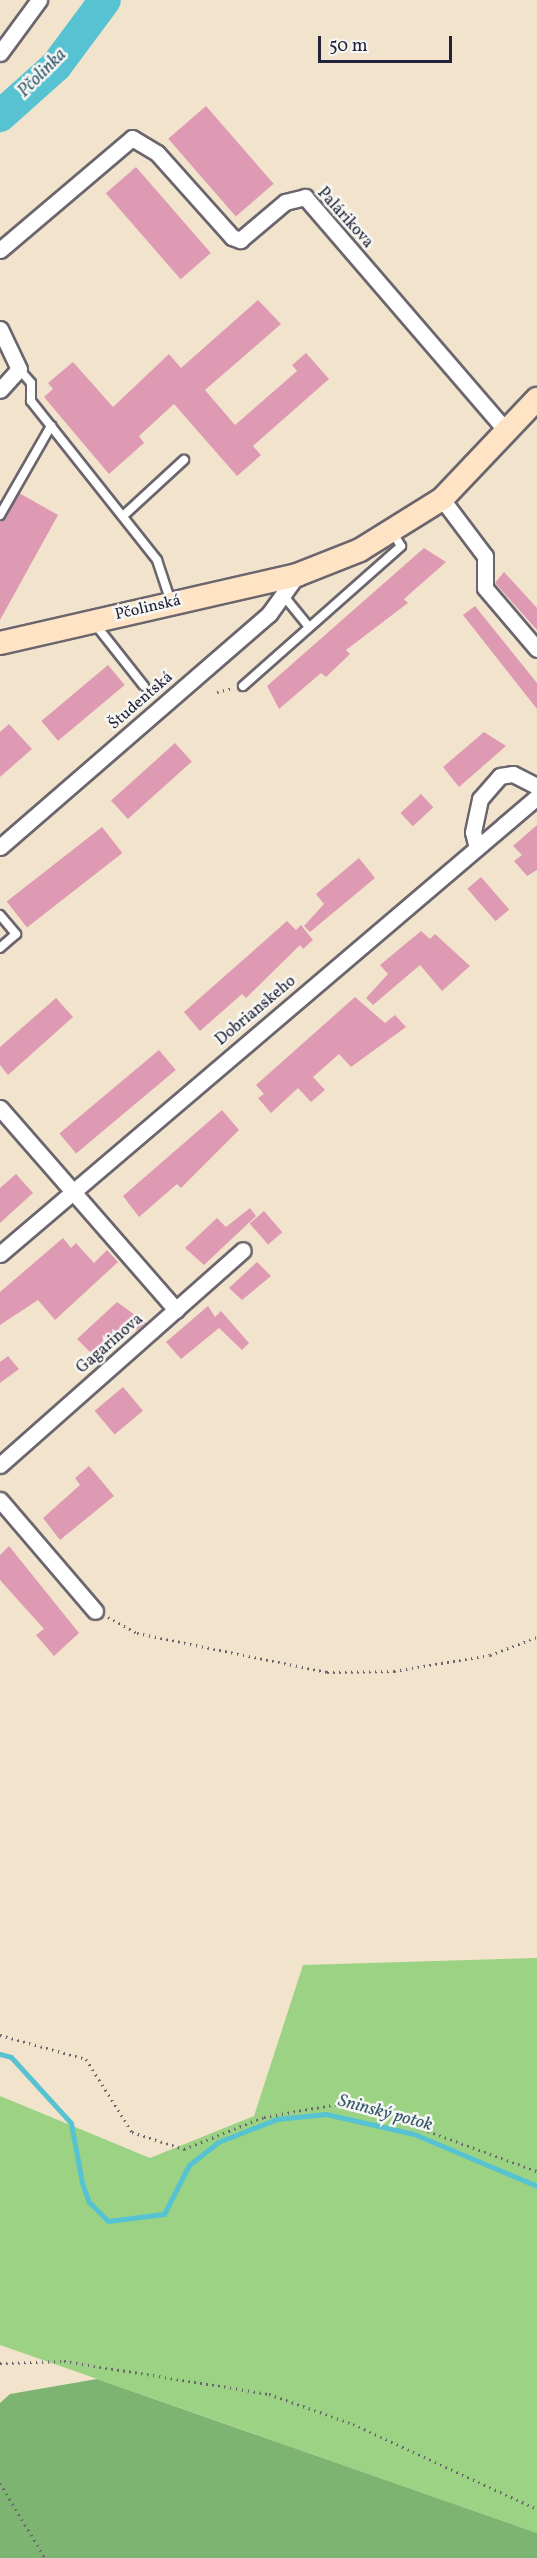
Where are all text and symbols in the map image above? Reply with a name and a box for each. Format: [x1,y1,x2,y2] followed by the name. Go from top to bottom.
[321,24,454,62] scale bar
[329,34,368,59] text: 50 m
[14,45,72,103] water label: Pčolinka
[313,184,377,252] street label: Palárikova
[113,591,183,625] street label: Pčolinská
[105,668,177,734] street label: Študentská
[212,972,300,1050] street label: Dobrianskeho
[73,1310,147,1378] street label: Gagarinova
[336,2091,434,2137] water label: Sninský potok

